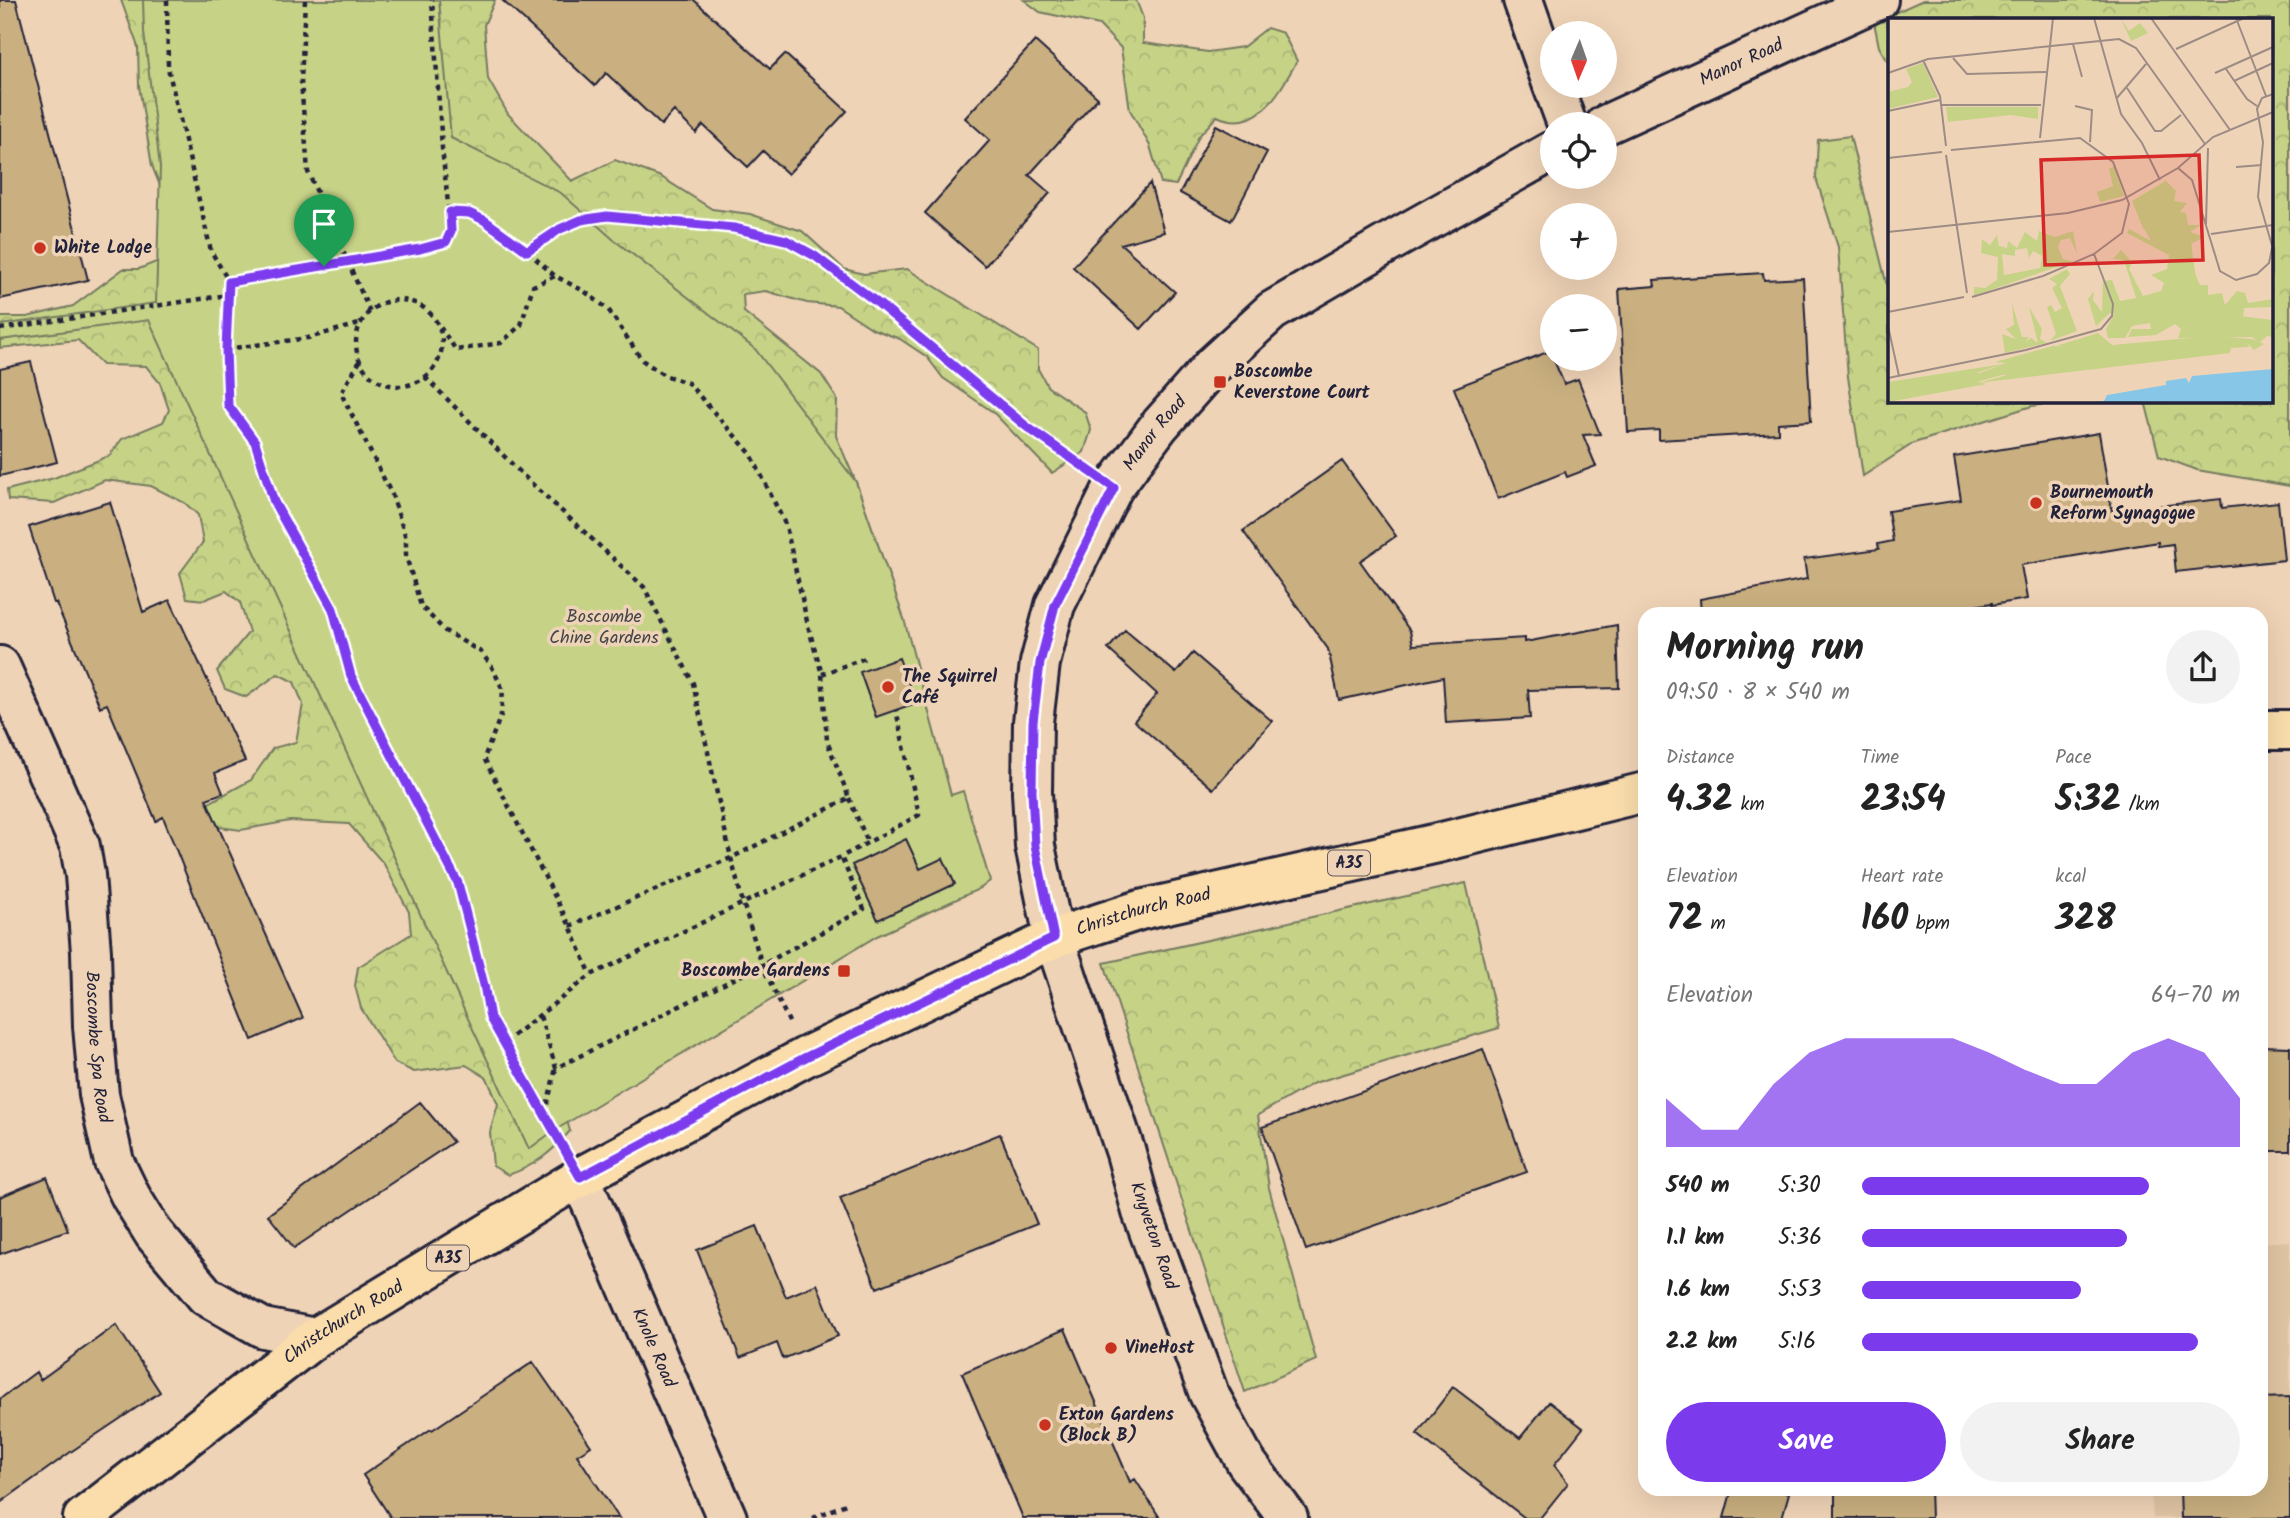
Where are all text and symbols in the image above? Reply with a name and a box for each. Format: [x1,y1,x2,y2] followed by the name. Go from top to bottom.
[1888,18,2272,402] inset map
[1540,21,1617,98] north arrow
[1540,21,1617,371] map controls
[1695,30,1789,94] street label: Manor Road
[1540,112,1617,189] button: locate
[294,194,354,266] pin
[1540,203,1617,280] button: +
[305,205,343,243] icon: arrive
[54,234,152,263] place label: White Lodge
[32,240,48,256] marker: White Lodge
[1540,294,1617,371] button: −
[1234,358,1371,408] place label: Boscombe Keverstone Court
[1212,374,1228,390] marker: Boscombe Keverstone Court
[1116,388,1195,477] street label: Manor Road
[2050,479,2196,529] place label: Bournemouth Reform Synagogue
[2028,495,2044,511] marker: Bournemouth Reform Synagogue
[549,603,659,653] park label: Boscombe Chine Gardens
[1666,619,1864,679] text: Morning run
[2166,630,2240,704] button: share
[902,663,997,713] place label: The Squirrel Café
[1666,675,1850,711] text: 09:50 · 8 × 540 m
[880,679,896,695] marker: The Squirrel Café
[1666,743,1734,773] text: Distance
[1861,743,1899,773] text: Time
[2055,743,2092,773] text: Pace
[1666,773,1733,829] text: 4.32
[1861,773,1946,829] text: 23:54
[2055,773,2121,829] text: 5:32
[1733,790,1765,820] text: km
[2121,790,2160,820] text: /km
[1328,850,1370,876] road number: A35
[1666,862,1738,892] text: Elevation
[1861,862,1943,892] text: Heart rate
[2055,862,2086,892] text: kcal
[1072,880,1215,944] street label: Christchurch Road
[1666,892,1703,948] text: 72
[1861,892,1908,948] text: 160
[2055,892,2116,948] text: 328
[1703,909,1726,939] text: m
[1908,909,1950,939] text: bpm
[681,957,831,986] place label: Boscombe Gardens
[836,963,852,979] marker: Boscombe Gardens
[77,971,120,1127] street label: Boscombe Spa Road
[1666,978,1753,1014] text: Elevation
[2151,978,2240,1014] text: 64–70 m
[1666,1168,1730,1204] text: 540 m
[1778,1168,1821,1204] text: 5:30
[1121,1178,1185,1295] street label: Knyveton Road
[1666,1220,1724,1256] text: 1.1 km
[1778,1220,1822,1256] text: 5:36
[427,1246,469,1270] road number: A35
[277,1272,410,1372] street label: Christchurch Road
[1666,1272,1730,1308] text: 1.6 km
[1778,1272,1822,1308] text: 5:53
[624,1303,684,1393] street label: Knole Road
[1666,1324,1737,1360] text: 2.2 km
[1778,1324,1816,1360] text: 5:16
[1125,1334,1195,1363] place label: VineHost
[1103,1340,1119,1356] marker: VineHost
[1059,1401,1175,1451] place label: Exton Gardens (Block B)
[1666,1402,1946,1482] button: Save
[1960,1402,2240,1482] button: Share
[1037,1417,1053,1433] marker: Exton Gardens (Block B)

